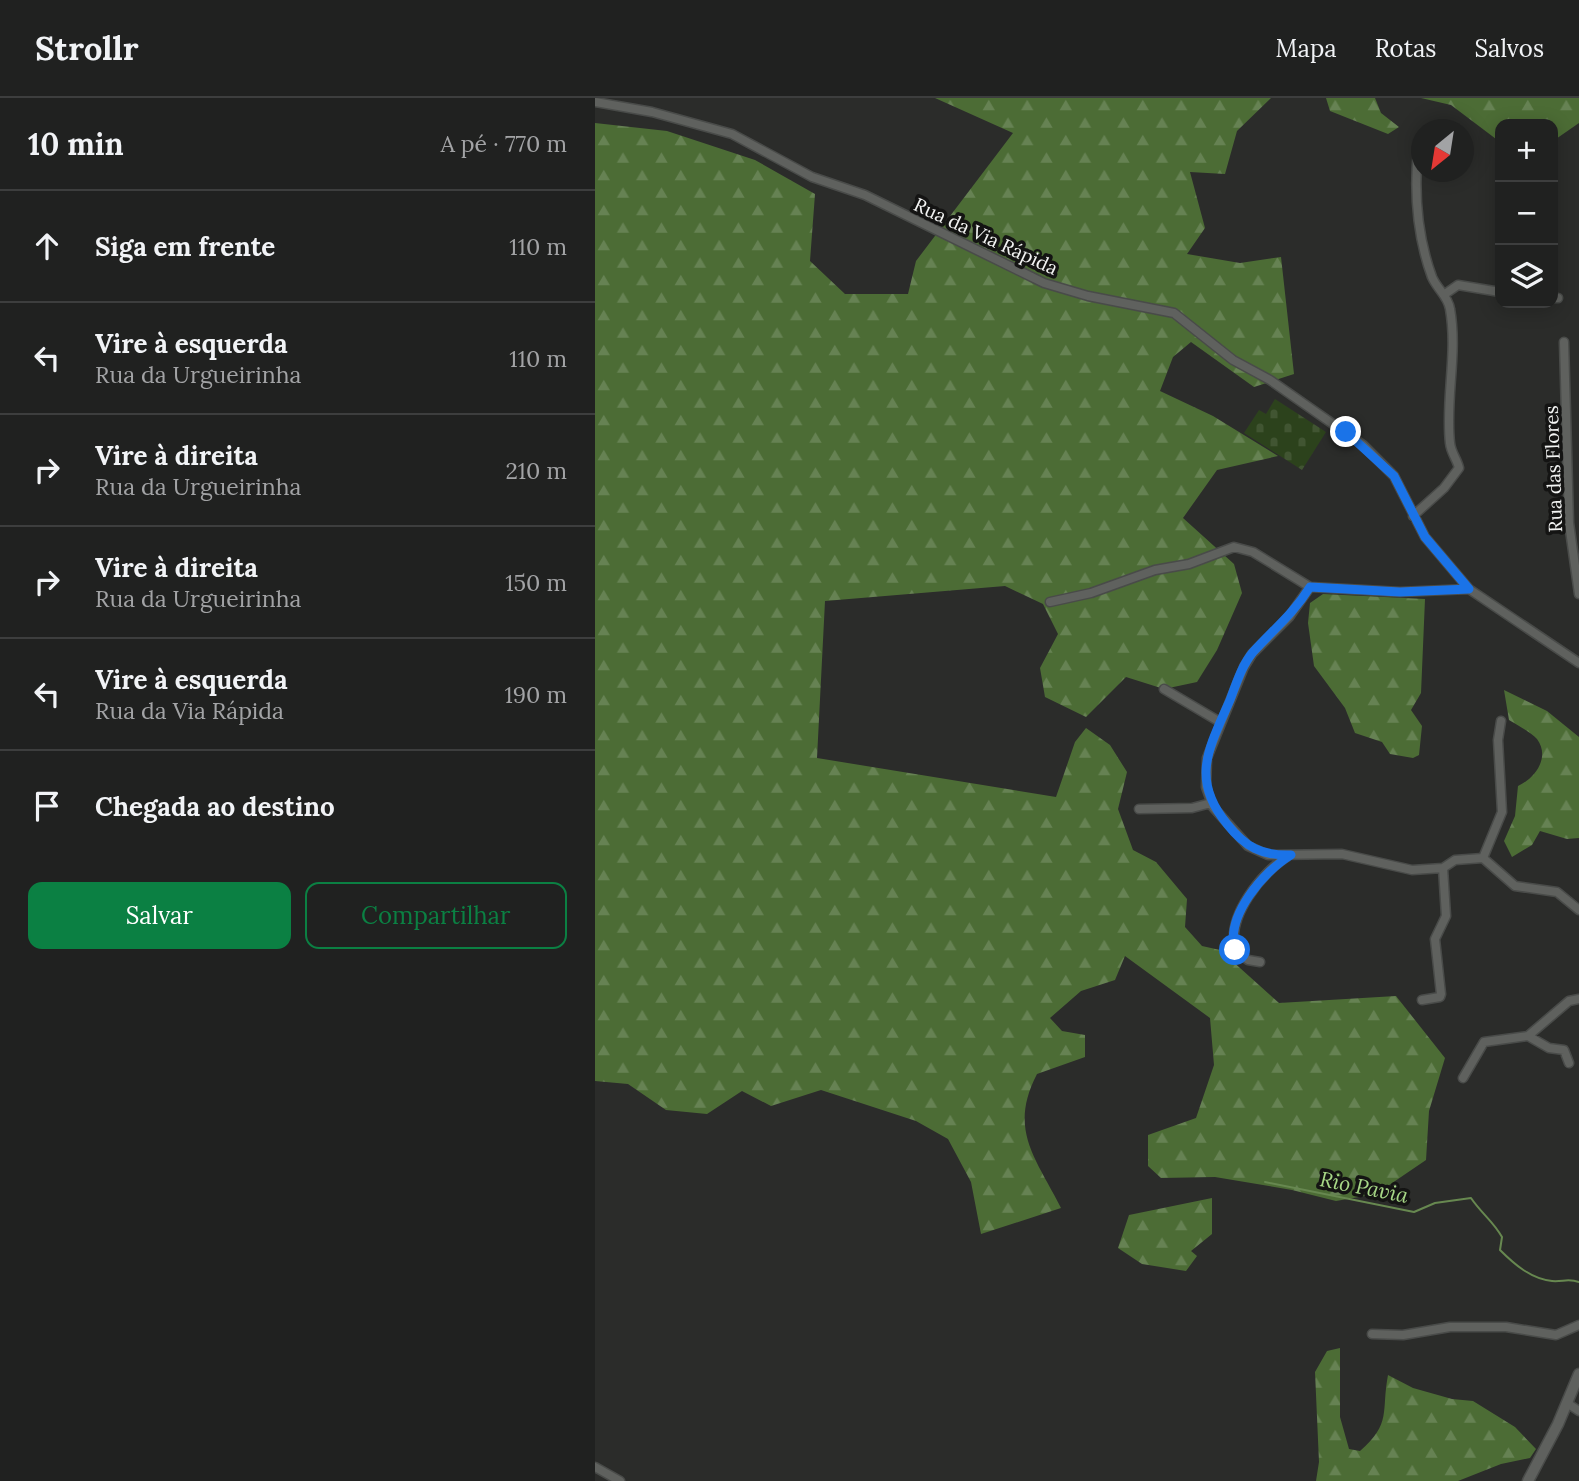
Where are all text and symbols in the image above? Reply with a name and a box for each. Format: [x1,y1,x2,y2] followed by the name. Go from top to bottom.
[35,27,139,69] text: Strollr
[1276,33,1337,64] text: Mapa
[1375,33,1436,64] text: Rotas
[1474,33,1544,64] text: Salvos
[1411,119,1474,182] north arrow
[1495,119,1558,308] map controls
[1495,119,1558,182] button: +
[28,125,124,163] text: 10 min
[440,129,567,158] text: A pé · 770 m
[1495,182,1558,245] button: −
[910,192,1062,280] street label: Rua da Via Rápida
[28,227,66,265] icon: ahead
[95,230,275,263] text: Siga em frente
[509,232,567,261] text: 110 m
[1495,245,1558,308] button: layers
[95,327,288,360] text: Vire à esquerda
[28,339,66,377] icon: left
[509,344,567,373] text: 110 m
[95,360,301,389] text: Rua da Urgueirinha
[1539,405,1567,533] street label: Rua das Flores
[1330,416,1361,447] route end
[95,439,258,472] text: Vire à direita
[28,451,66,489] icon: right
[505,456,567,485] text: 210 m
[95,472,301,501] text: Rua da Urgueirinha
[95,551,258,584] text: Vire à direita
[28,563,66,601] icon: right
[505,568,567,597] text: 150 m
[95,584,301,613] text: Rua da Urgueirinha
[95,663,288,696] text: Vire à esquerda
[28,675,66,713] icon: left
[504,680,567,709] text: 190 m
[95,696,284,725] text: Rua da Via Rápida
[28,787,66,825] icon: arrive
[95,790,335,823] text: Chegada ao destino
[28,882,291,949] button: Salvar
[305,882,567,949] button: Compartilhar
[1219,934,1250,965] route start
[1318,1165,1411,1209] water label: Rio Pavia

